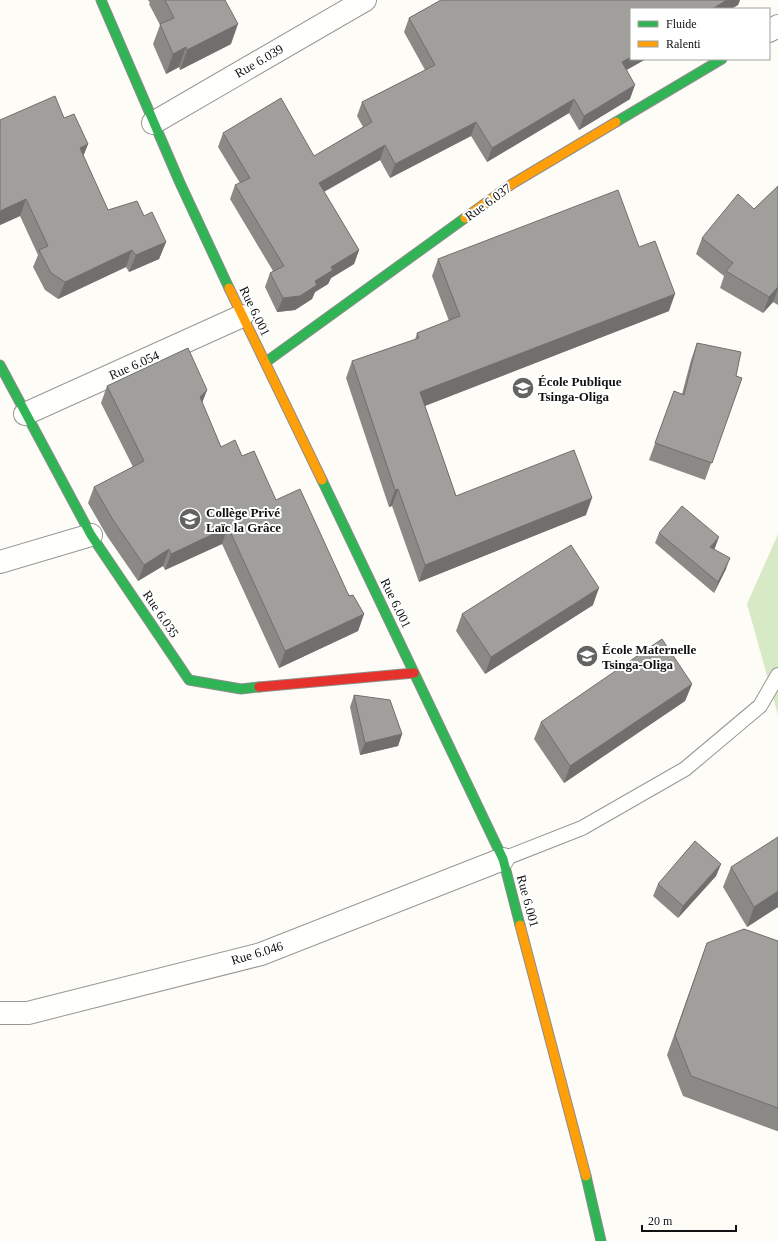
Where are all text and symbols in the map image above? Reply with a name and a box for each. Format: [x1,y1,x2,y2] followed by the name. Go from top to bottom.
[630,8,770,60] legend
[666,17,697,31] text: Fluide
[666,37,701,51] text: Ralenti
[232,41,286,81] street label: Rue 6.039
[462,180,514,224] street label: Rue 6.037
[237,284,273,338] street label: Rue 6.001
[107,347,162,383] street label: Rue 6.054
[538,374,622,404] place label: École Publique Tsinga-Oliga
[510,375,536,401] school or university icon: École Publique Tsinga-Oliga
[206,505,281,535] place label: Collège Privé Laïc la Grâce
[177,506,203,532] school or university icon: Collège Privé Laïc la Grâce
[378,576,414,630] street label: Rue 6.001
[140,588,182,640] street label: Rue 6.035
[602,642,696,672] place label: École Maternelle Tsinga-Oliga
[574,643,600,669] school or university icon: École Maternelle Tsinga-Oliga
[514,873,542,929] street label: Rue 6.001
[229,938,285,968] street label: Rue 6.046
[642,1207,736,1233] scale bar
[648,1214,673,1228] text: 20 m

